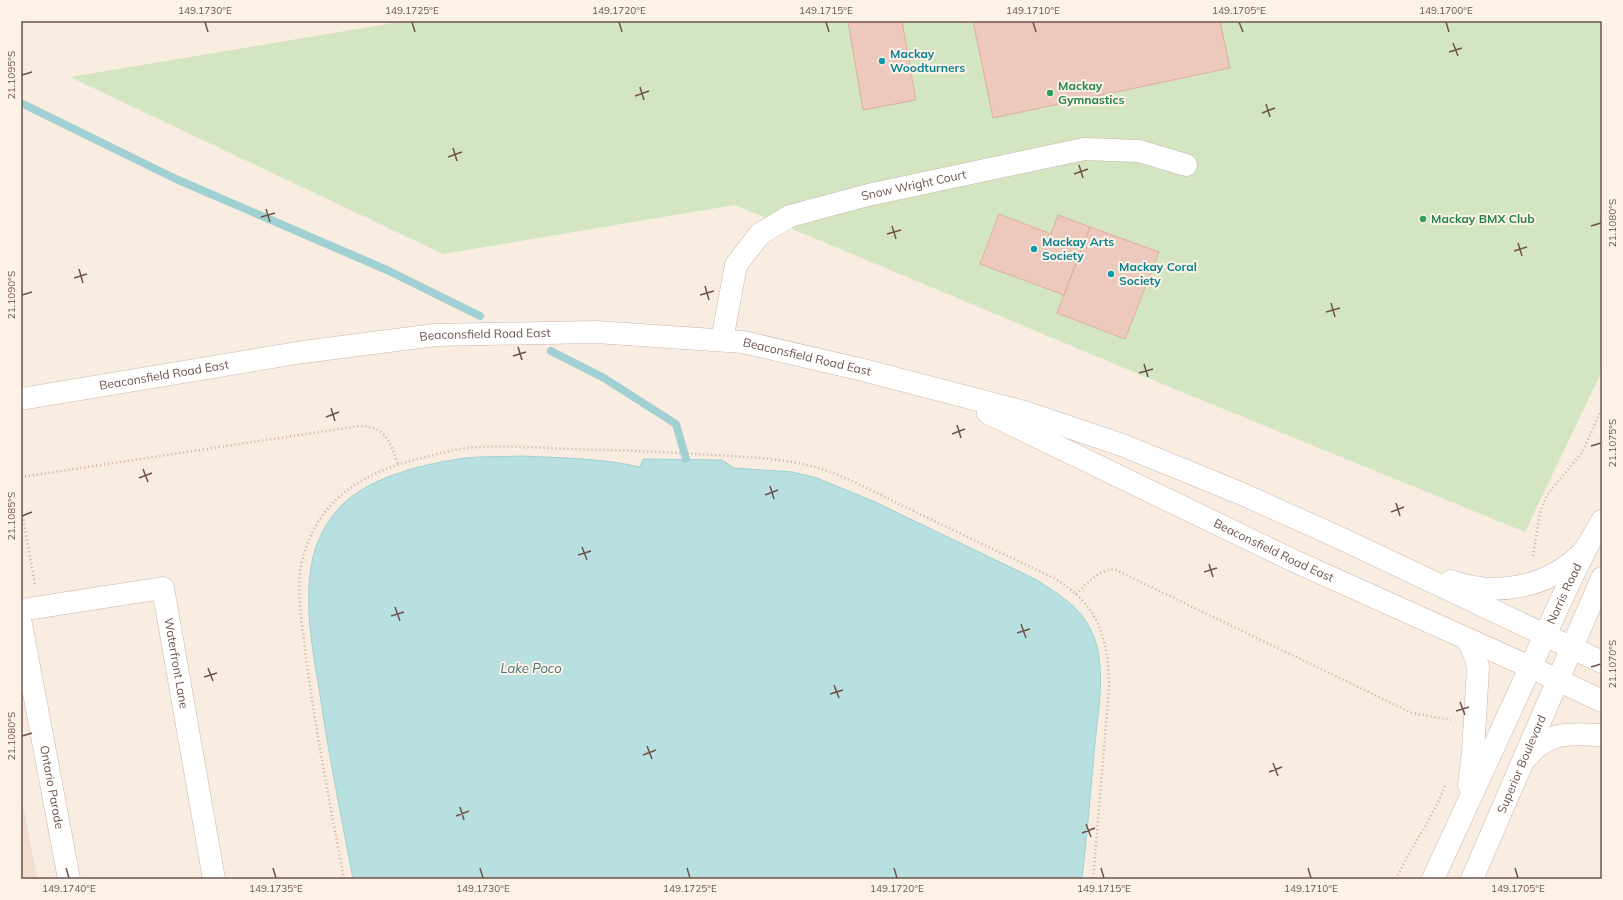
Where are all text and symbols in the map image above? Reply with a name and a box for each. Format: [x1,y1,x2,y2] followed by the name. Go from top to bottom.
[178,4,232,17] text: 149.1730°E
[385,4,439,17] text: 149.1725°E
[592,4,646,17] text: 149.1720°E
[799,4,853,17] text: 149.1715°E
[1006,4,1060,17] text: 149.1710°E
[1212,4,1266,17] text: 149.1705°E
[1419,4,1473,17] text: 149.1700°E
[890,46,965,75] place label: Mackay Woodturners
[5,51,18,99] text: 21.1095°S
[877,56,887,66] marker: Mackay Woodturners
[1058,78,1125,107] place label: Mackay Gymnastics
[1045,88,1055,98] marker: Mackay Gymnastics
[859,166,967,204] street label: Snow Wright Court
[1606,199,1619,247] text: 21.1080°S
[1431,211,1535,226] place label: Mackay BMX Club
[1418,214,1428,224] marker: Mackay BMX Club
[1042,234,1114,263] place label: Mackay Arts Society
[1029,244,1039,254] marker: Mackay Arts Society
[1119,259,1197,288] place label: Mackay Coral Society
[1106,269,1116,279] marker: Mackay Coral Society
[5,271,18,319] text: 21.1090°S
[419,325,551,344] street label: Beaconsfield Road East
[742,334,873,379] street label: Beaconsfield Road East
[98,356,230,393] street label: Beaconsfield Road East
[1606,419,1619,467] text: 21.1075°S
[5,492,18,540] text: 21.1085°S
[1211,515,1336,585] street label: Beaconsfield Road East
[1543,560,1585,627] street label: Norris Road
[161,616,192,710] street label: Waterfront Lane
[1606,640,1619,688] text: 21.1070°S
[500,660,562,676] water label: Lake Poco
[5,712,18,760] text: 21.1080°S
[1493,712,1549,816] street label: Superior Boulevard
[37,744,67,830] street label: Ontario Parade
[42,882,96,895] text: 149.1740°E
[249,882,303,895] text: 149.1735°E
[456,882,510,895] text: 149.1730°E
[663,882,717,895] text: 149.1725°E
[870,882,924,895] text: 149.1720°E
[1077,882,1131,895] text: 149.1715°E
[1284,882,1338,895] text: 149.1710°E
[1491,882,1545,895] text: 149.1705°E

